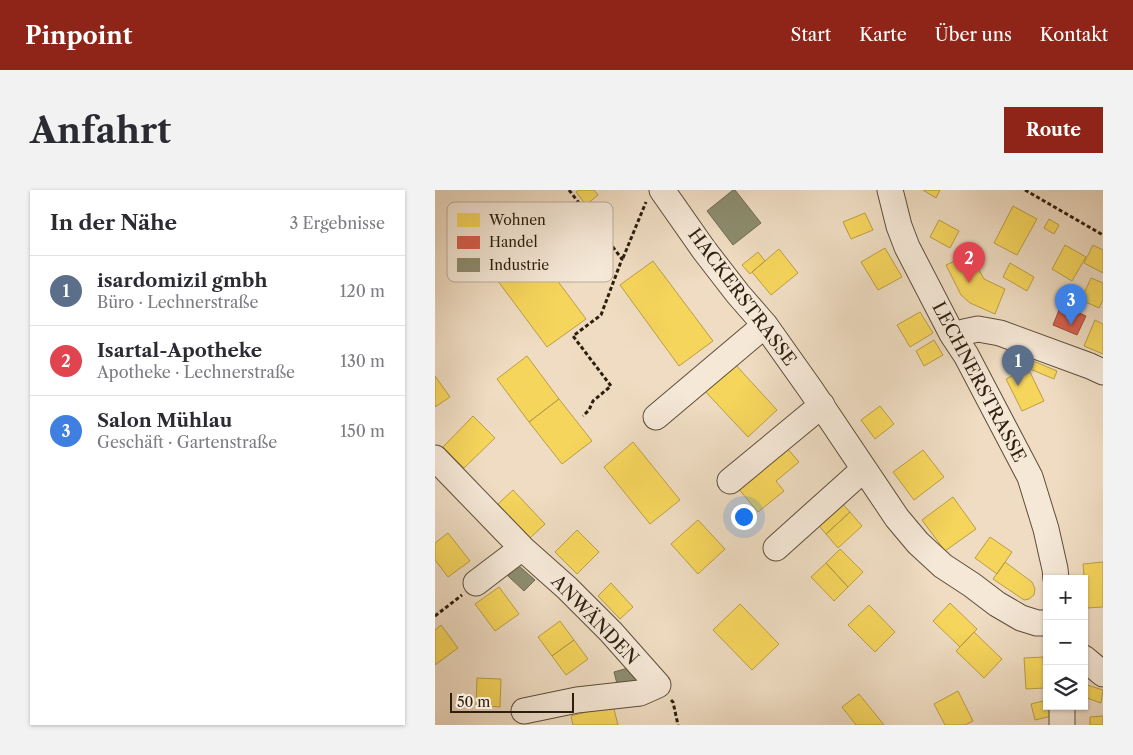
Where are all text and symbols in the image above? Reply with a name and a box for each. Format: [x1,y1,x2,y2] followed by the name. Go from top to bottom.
[25,21,132,50] text: Pinpoint
[791,24,831,46] text: Start
[859,24,907,46] text: Karte
[935,24,1012,46] text: Über uns
[1040,24,1108,46] text: Kontakt
[1004,107,1103,153] button: Route
[30,109,171,152] text: Anfahrt
[447,202,613,282] legend
[50,210,177,235] text: In der Nähe
[488,211,546,229] text: Wohnen
[289,213,385,233] text: 3 Ergebnisse
[683,224,801,370] street label: HACKERSTRASSE
[489,233,538,251] text: Handel
[953,242,985,283] pin: 2
[489,256,549,274] text: Industrie
[97,269,267,292] text: isardomizil gmbh
[62,281,70,301] text: 1
[340,281,385,301] text: 120 m
[1055,284,1087,325] pin: 3
[97,292,258,312] text: Büro · Lechnerstraße
[927,298,1031,466] street label: LECHNERSTRASSE
[97,339,262,362] text: Isartal-Apotheke
[1002,345,1034,386] pin: 1
[61,351,71,371] text: 2
[340,351,385,371] text: 130 m
[97,362,295,382] text: Apotheke · Lechnerstraße
[97,409,232,432] text: Salon Mühlau
[61,421,71,441] text: 3
[340,421,385,441] text: 150 m
[97,432,277,452] text: Geschäft · Gartenstraße
[731,504,757,530] your location
[546,569,644,670] street label: ANWÄNDEN
[1043,575,1088,710] map controls
[1043,575,1088,620] button: +
[1043,620,1088,665] button: −
[1043,665,1088,710] button: layers
[450,690,574,713] scale bar
[457,693,490,711] text: 50 m

